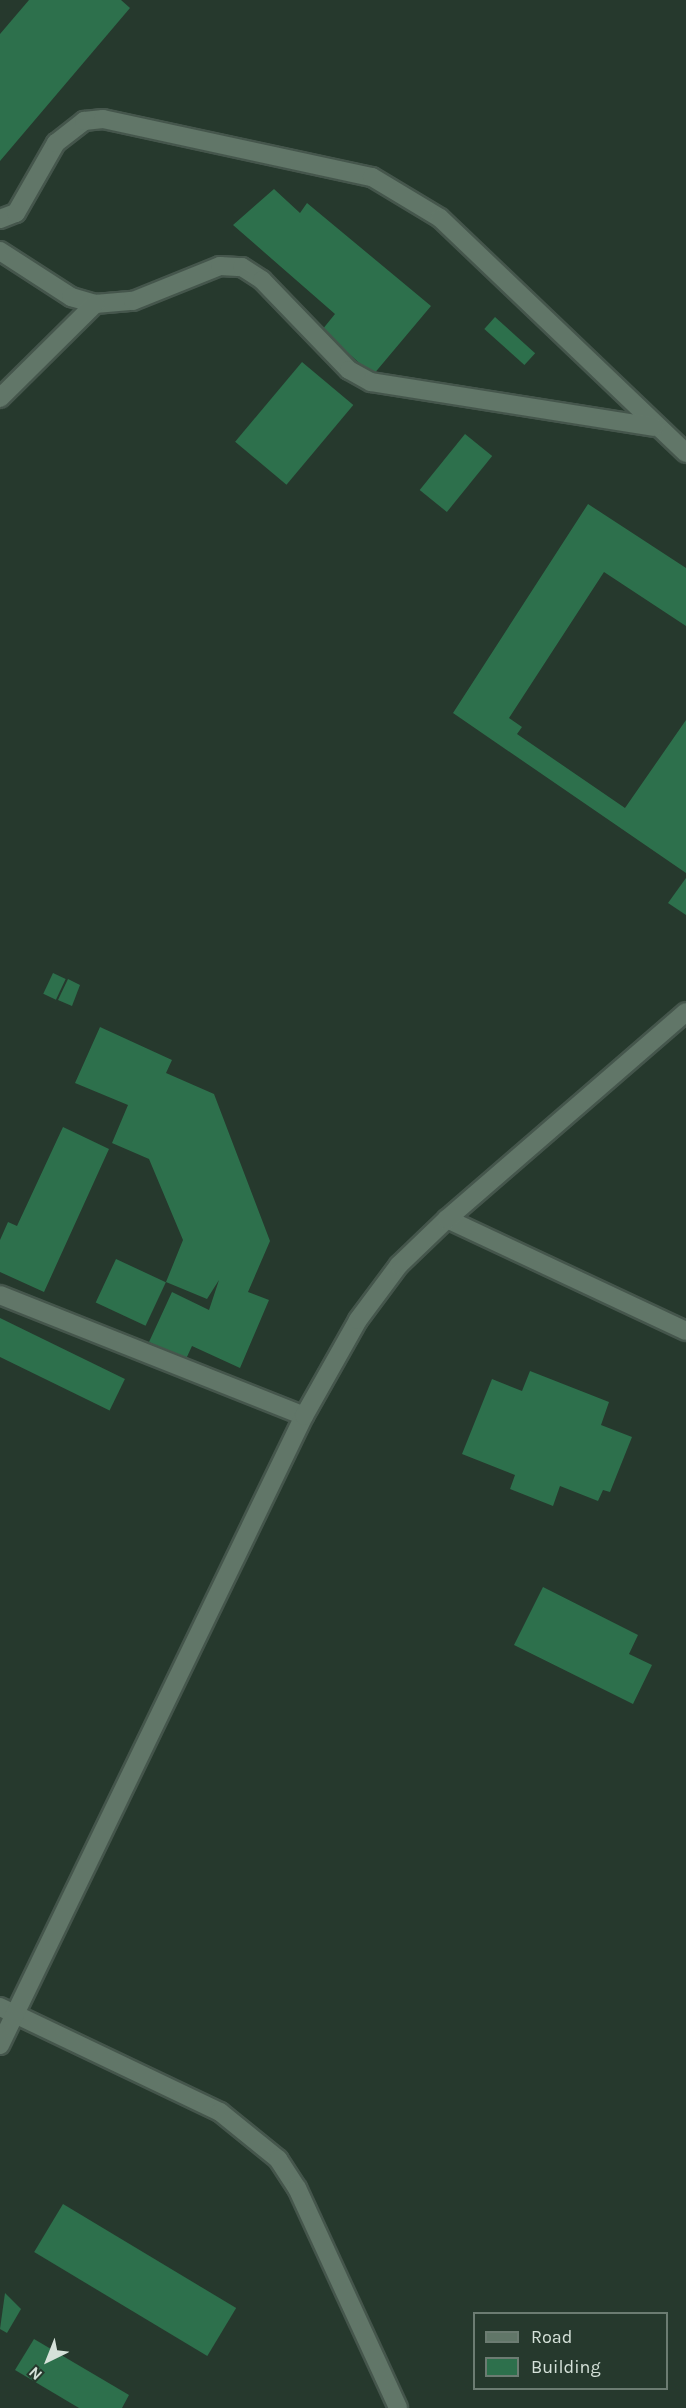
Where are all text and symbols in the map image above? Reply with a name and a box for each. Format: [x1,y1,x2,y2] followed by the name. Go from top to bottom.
[473,2312,668,2390] legend
[531,2326,572,2348] text: Road
[18,2330,78,2390] north arrow
[531,2356,601,2378] text: Building
[25,2363,46,2384] text: N

